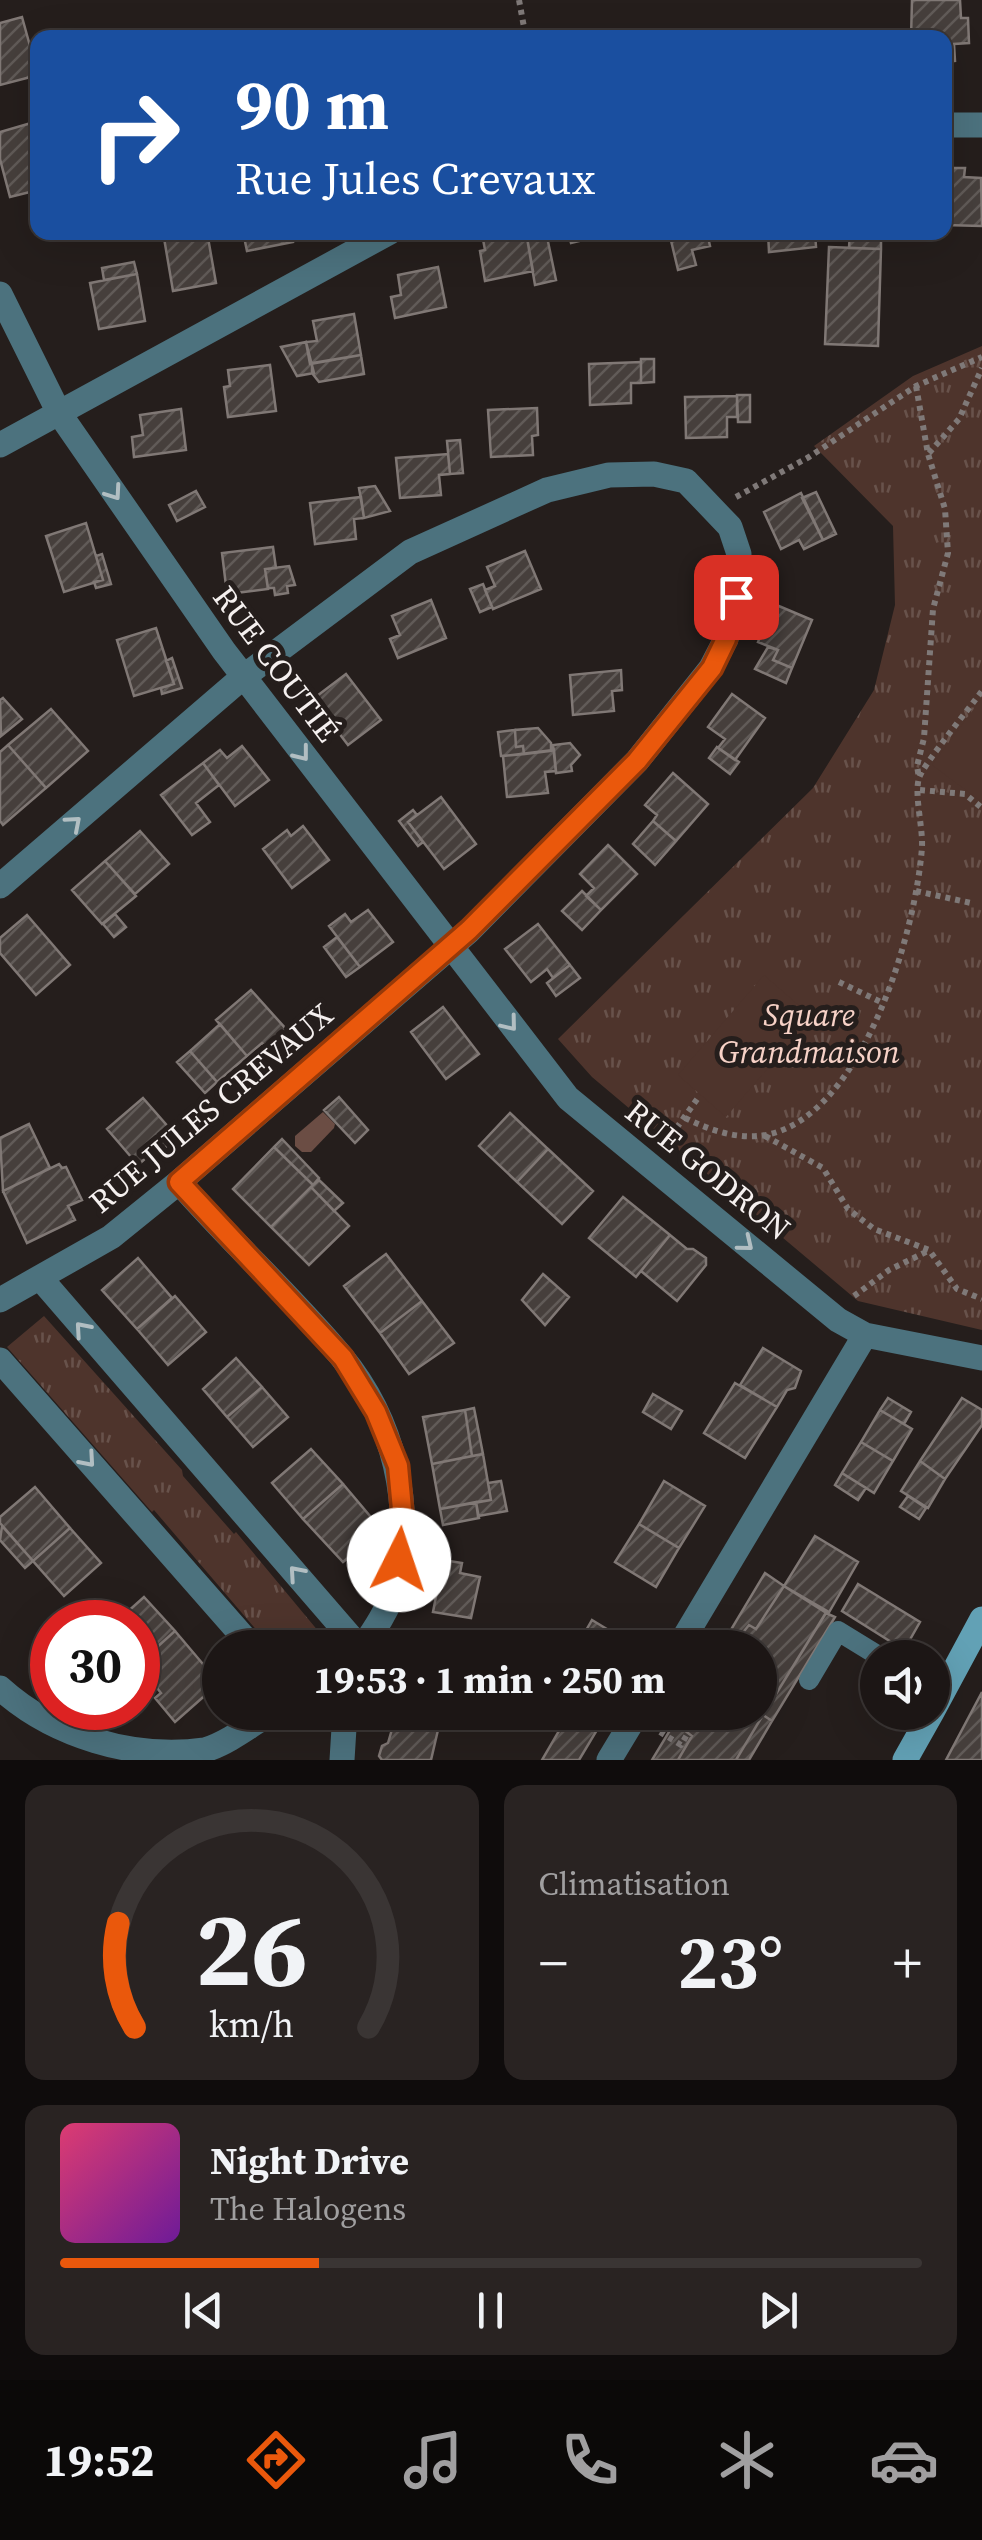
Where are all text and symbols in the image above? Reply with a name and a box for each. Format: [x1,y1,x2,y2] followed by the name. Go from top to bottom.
[235,56,389,152] text: 90 m
[70,70,200,200] icon: right
[235,147,595,209] text: Rue Jules Crevaux
[102,481,120,500] one-way arrow
[694,555,779,640] pin
[709,570,764,625] icon: arrive
[203,577,349,751] street label: RUE COUTIÉ
[290,743,308,761] one-way arrow
[62,816,81,834] one-way arrow
[80,993,342,1223] street label: RUE JULES CREVAUX
[718,993,900,1074] park label: Square Grandmaison
[498,1013,515,1031] one-way arrow
[616,1090,800,1250] street label: RUE GODRON
[735,1232,753,1250] one-way arrow
[76,1322,94,1341] one-way arrow
[76,1448,94,1467] one-way arrow
[347,1508,451,1612] position arrow
[290,1566,308,1585] one-way arrow
[30,1600,160,1730] speed limit sign: 30
[860,1640,950,1730] map controls
[860,1640,950,1730] button: sound
[313,1654,666,1706] text: 19:53 · 1 min · 250 m
[539,1862,730,1906] text: Climatisation
[195,1877,308,2020] text: 26
[677,1910,783,2013] text: 23°
[539,1925,568,2000] text: −
[893,1925,922,2000] text: +
[209,2000,294,2049] text: km/h
[210,2135,409,2187] text: Night Drive
[210,2187,406,2231] text: The Halogens
[176,2283,231,2338] icon: previous
[463,2283,518,2338] icon: pause
[751,2283,806,2338] icon: next
[241,2425,311,2495] icon: directions
[398,2425,468,2495] icon: music
[555,2425,625,2495] icon: phone
[712,2425,782,2495] icon: climate
[869,2425,939,2495] icon: car
[43,2429,154,2491] text: 19:52

